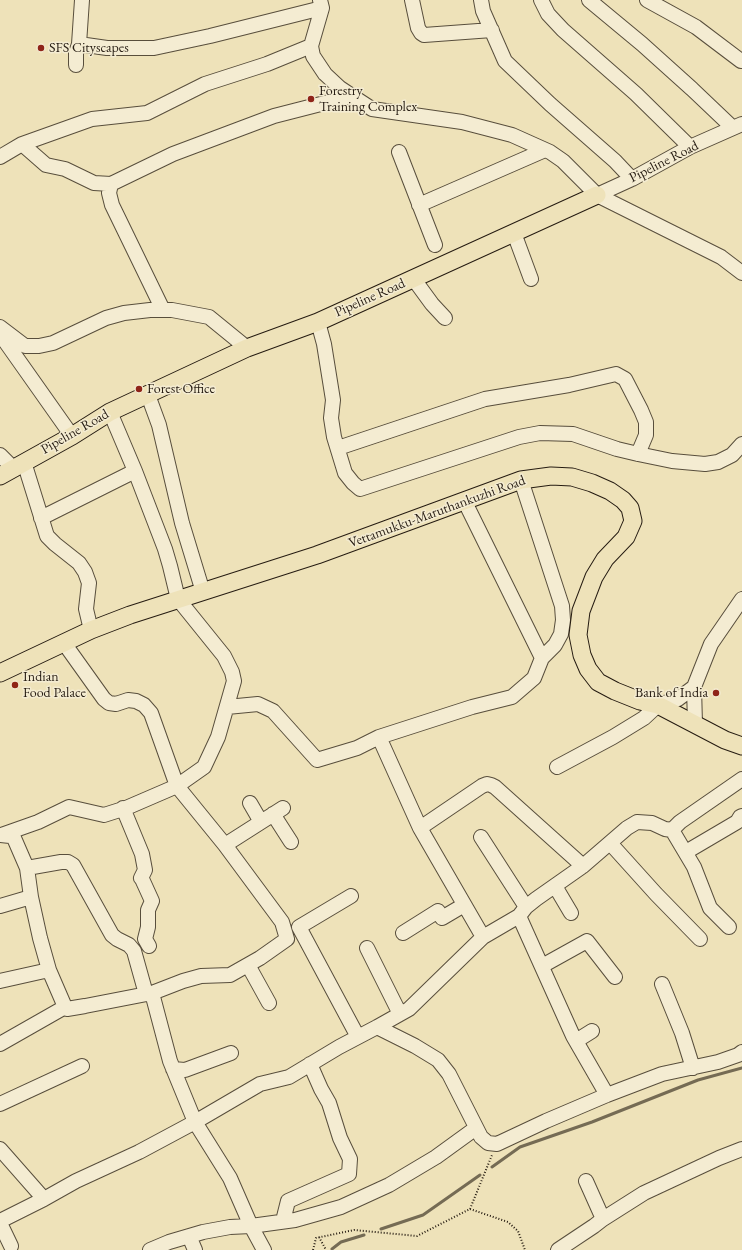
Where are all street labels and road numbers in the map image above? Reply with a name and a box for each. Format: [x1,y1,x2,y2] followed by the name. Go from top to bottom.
[626,137,702,187] street label: Pipeline Road
[332,275,408,321] street label: Pipeline Road
[38,406,112,458] street label: Pipeline Road
[346,472,528,552] street label: Vettamukku-Maruthankuzhi Road

